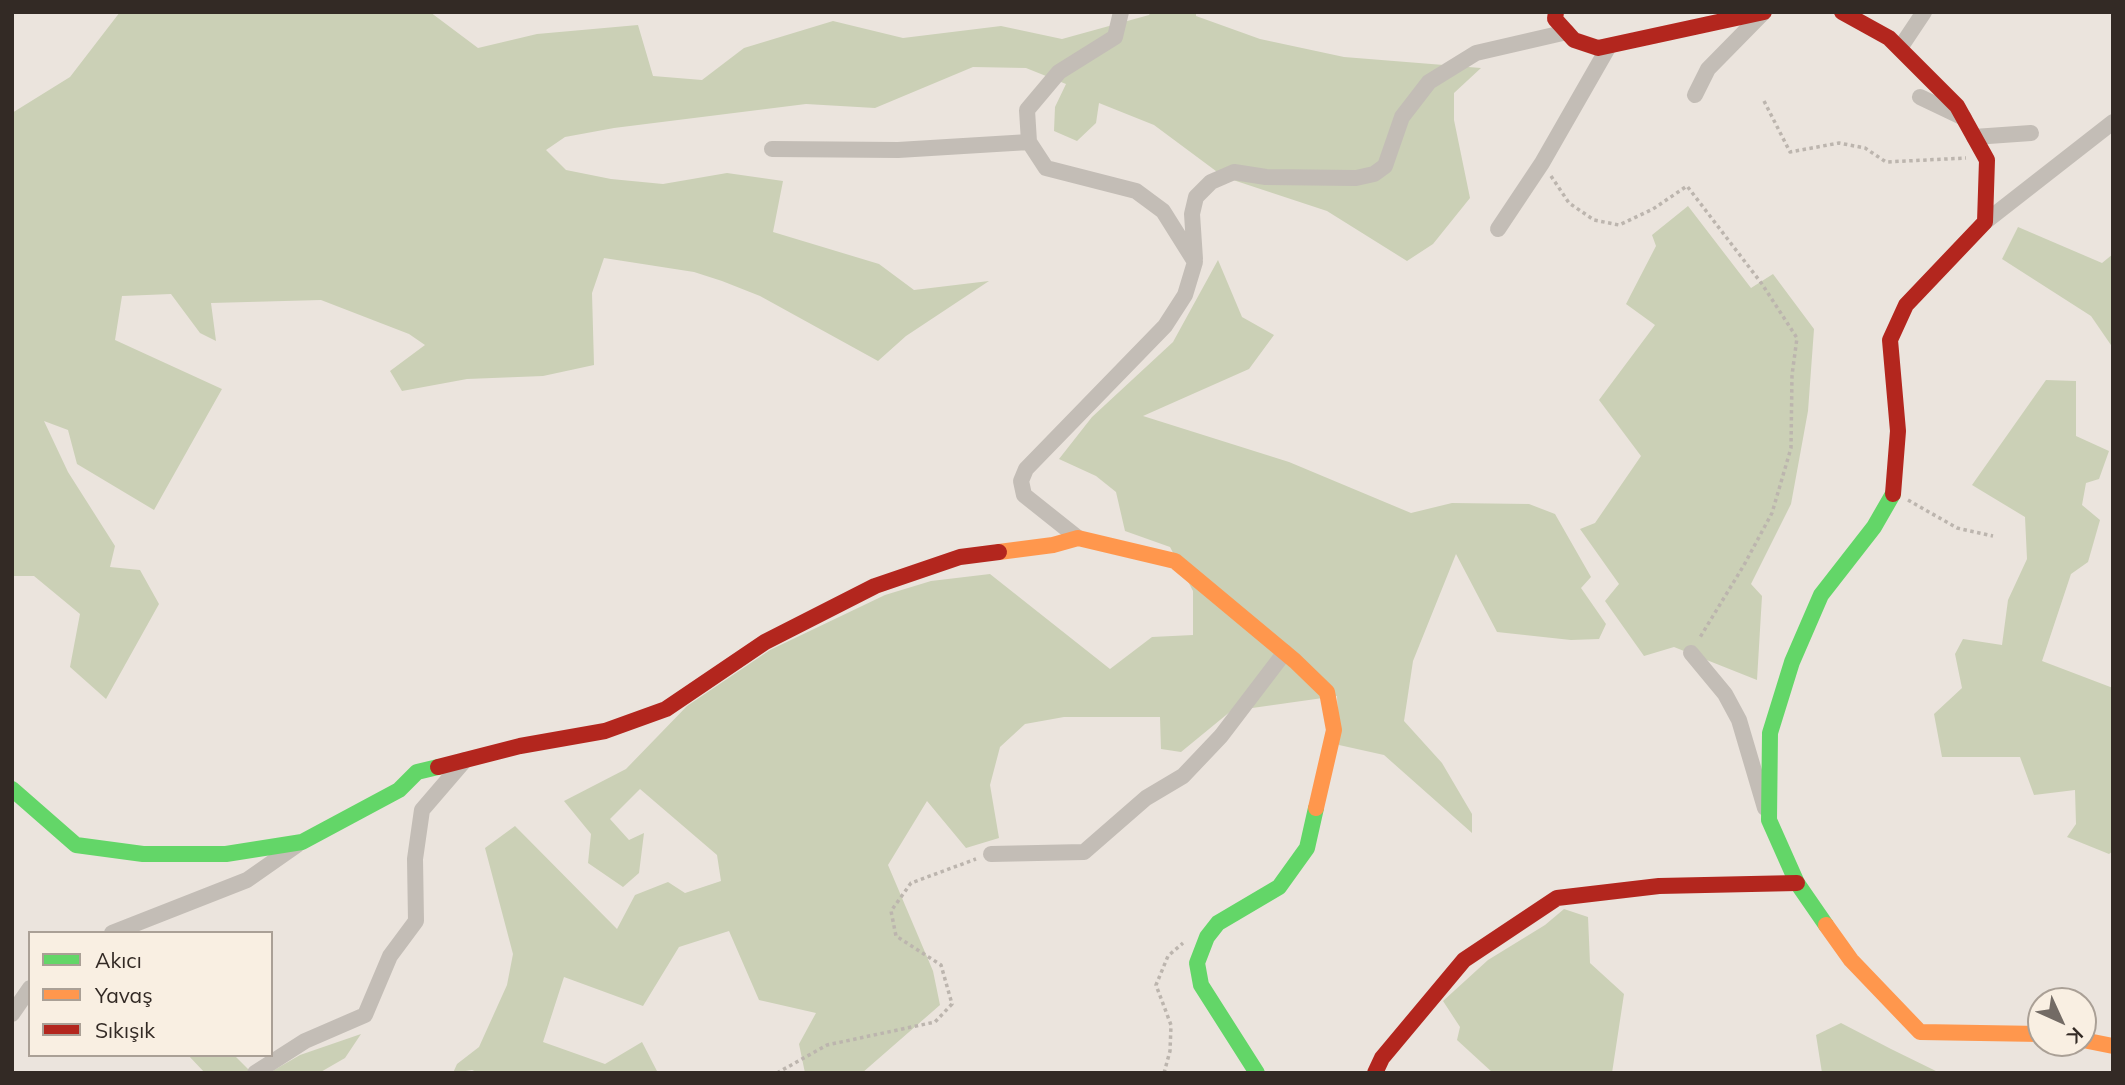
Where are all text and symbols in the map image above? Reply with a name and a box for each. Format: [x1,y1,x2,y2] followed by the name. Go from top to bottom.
[28,931,273,1057] legend
[95,947,142,973] text: Akıcı
[95,982,153,1008] text: Yavaş
[2027,987,2097,1057] north arrow
[95,1017,155,1043] text: Sıkışık
[2062,1022,2088,1048] text: K

